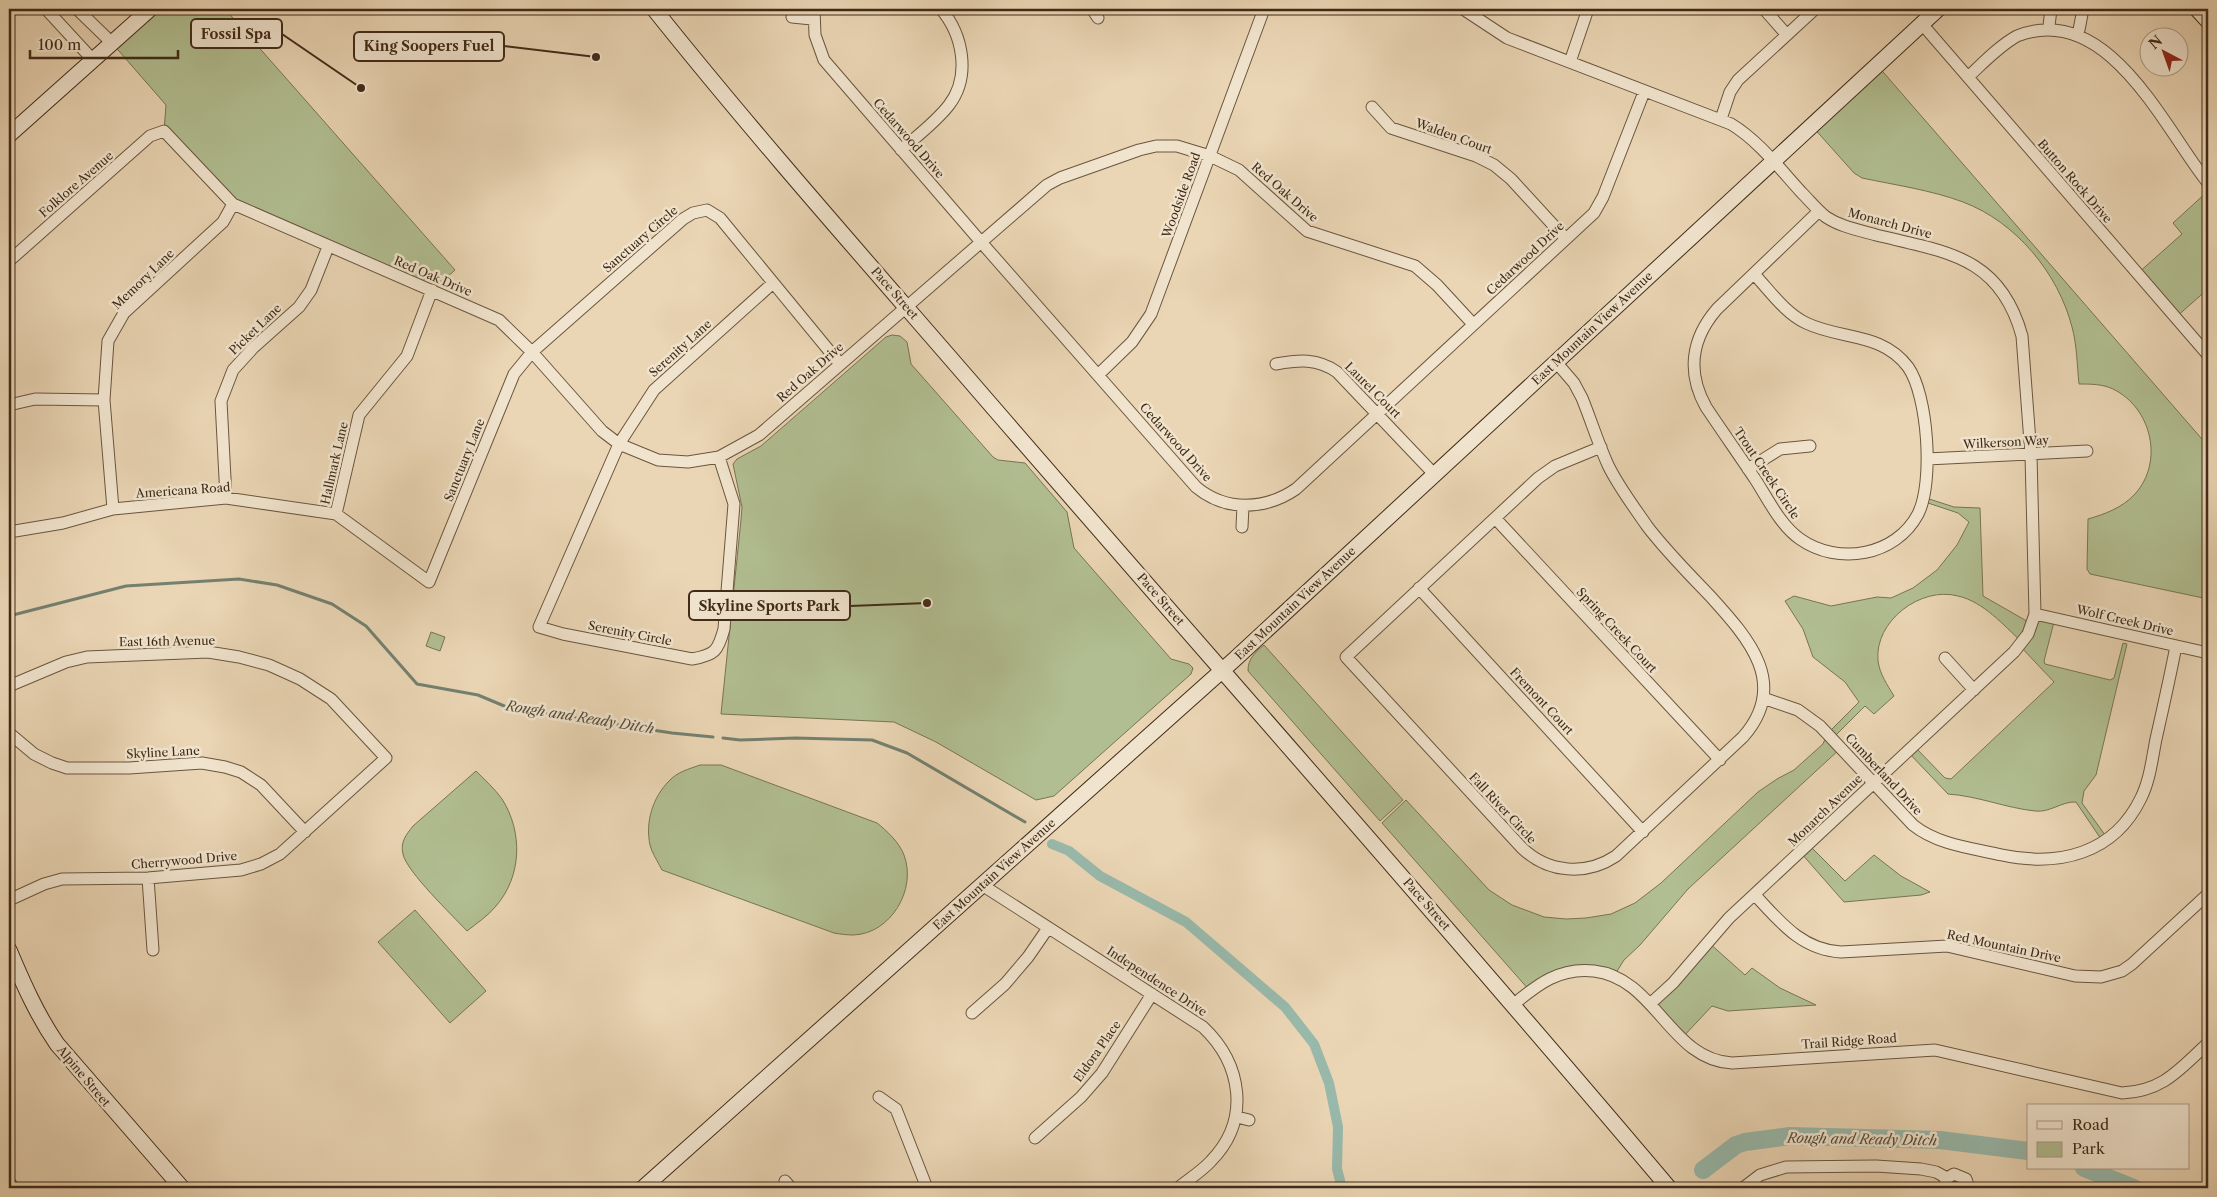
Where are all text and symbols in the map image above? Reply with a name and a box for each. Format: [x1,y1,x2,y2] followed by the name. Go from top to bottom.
[191,19,282,48] callout: Fossil Spa
[201,25,272,43] text: Fossil Spa
[30,28,178,60] scale bar
[2140,28,2190,78] north arrow
[2145,31,2166,53] text: N
[354,32,504,61] callout: King Soopers Fuel
[38,35,81,54] text: 100 m
[364,37,494,55] text: King Soopers Fuel
[870,95,948,181] street label: Cedarwood Drive
[1413,115,1495,157] street label: Walden Court
[2035,136,2116,226] street label: Button Rock Drive
[36,148,116,220] street label: Folklore Avenue
[1158,150,1204,241] street label: Woodside Road
[1249,159,1322,225] street label: Red Oak Drive
[600,202,681,276] street label: Sanctuary Circle
[1846,205,1934,241] street label: Monarch Drive
[1483,218,1567,298] street label: Cedarwood Drive
[109,246,177,312] street label: Memory Lane
[392,253,475,299] street label: Red Oak Drive
[868,264,922,323] street label: Pace Street
[1529,268,1656,388] street label: East Mountain View Avenue
[226,300,284,358] street label: Picket Lane
[646,316,715,380] street label: Serenity Lane
[774,339,847,405] street label: Red Oak Drive
[1342,359,1405,422] street label: Laurel Court
[1137,400,1215,485] street label: Cedarwood Drive
[441,416,488,504] street label: Sanctuary Lane
[317,420,351,506] street label: Hallmark Lane
[1731,424,1803,522] street label: Trout Creek Circle
[1962,432,2050,452] street label: Wilkerson Way
[134,479,231,501] street label: Americana Road
[1232,543,1359,663] street label: East Mountain View Avenue
[1134,570,1188,629] street label: Pace Street
[1574,584,1661,676] street label: Spring Creek Court
[689,591,850,620] callout: Skyline Sports Park
[698,597,840,615] text: Skyline Sports Park
[2074,601,2175,639] street label: Wolf Creek Drive
[587,618,673,649] street label: Serenity Circle
[119,633,216,649] street label: East 16th Avenue
[1507,664,1577,738] street label: Fremont Court
[504,696,655,738] water label: Rough and Ready Ditch
[1842,730,1926,818] street label: Cumberland Drive
[126,743,200,761] street label: Skyline Lane
[1466,769,1540,847] street label: Fall River Circle
[1785,771,1865,849] street label: Monarch Avenue
[930,815,1058,933] street label: East Mountain View Avenue
[130,848,238,872] street label: Cherrywood Drive
[1400,875,1454,934] street label: Pace Street
[1946,927,2063,965] street label: Red Mountain Drive
[1104,943,1210,1019] street label: Independence Drive
[1070,1017,1124,1085] street label: Eldora Place
[1801,1030,1898,1052] street label: Trail Ridge Road
[54,1042,114,1110] street label: Alpine Street
[2027,1104,2190,1170] legend
[2072,1115,2109,1134] text: Road
[1786,1129,1937,1149] water label: Rough and Ready Ditch
[2072,1139,2106,1158] text: Park

